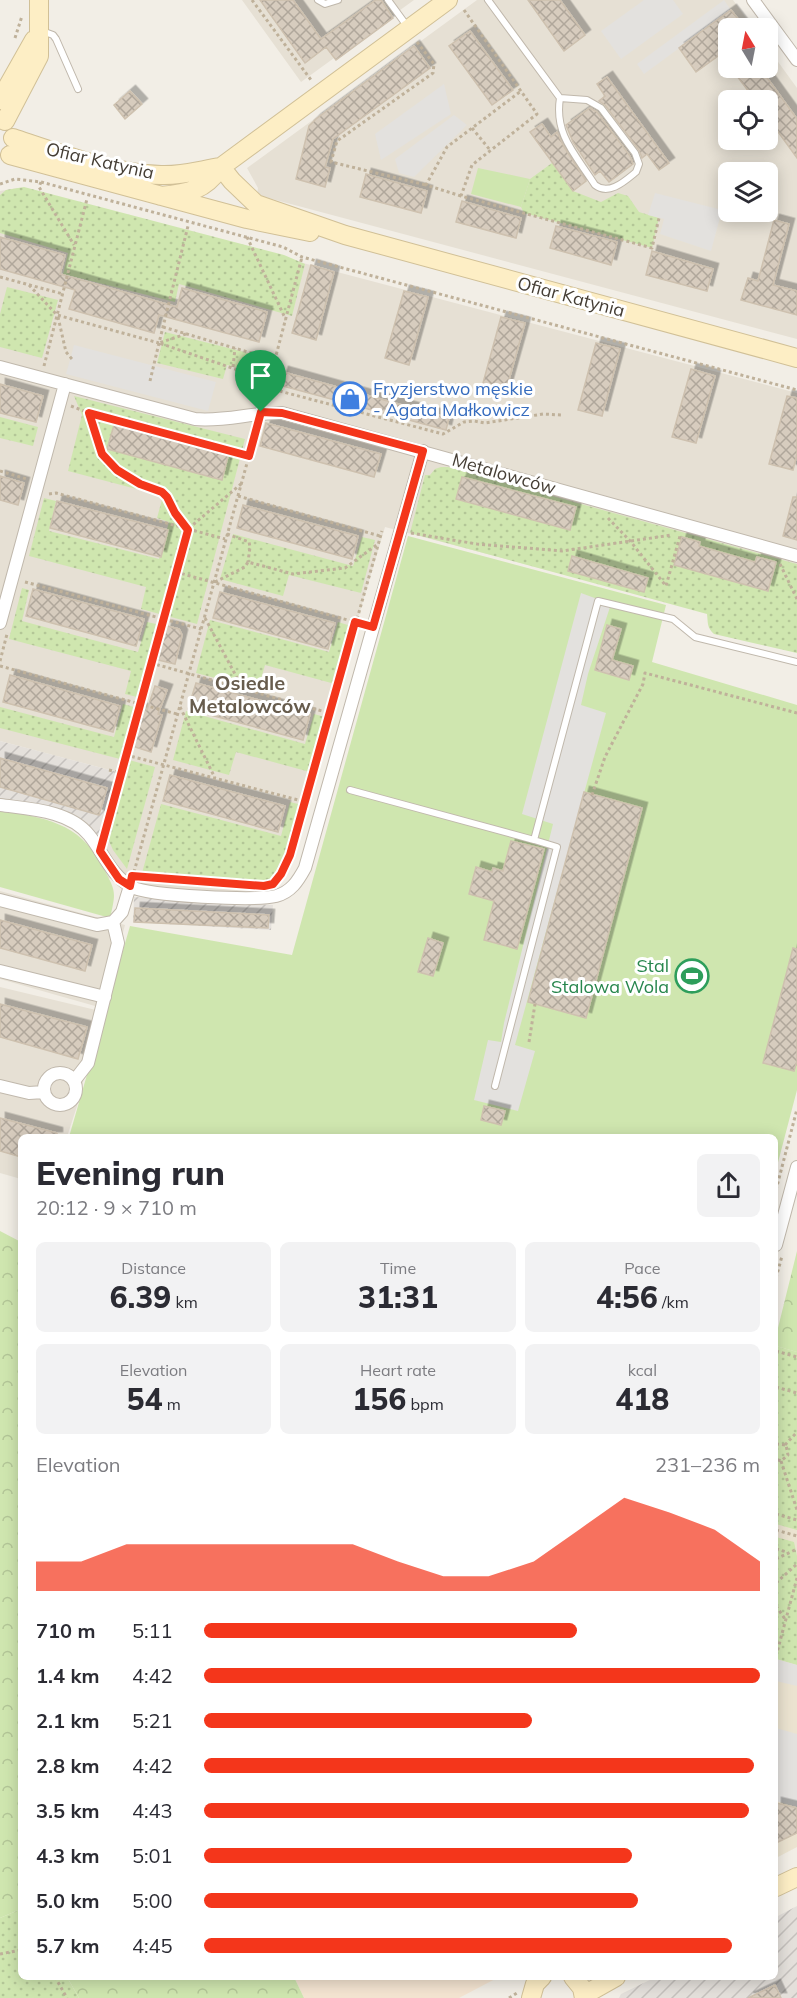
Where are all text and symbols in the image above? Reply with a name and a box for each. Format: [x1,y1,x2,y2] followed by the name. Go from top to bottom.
[718,18,778,78] north arrow
[718,18,778,222] map controls
[718,90,778,150] button: locate
[44,137,156,184] street label: Ofiar Katynia
[718,162,778,222] button: layers
[515,271,627,322] street label: Ofiar Katynia
[235,350,286,412] pin
[244,359,277,392] icon: arrive
[373,377,533,421] place label: Fryzjerstwo męskie - Agata Małkowicz
[332,381,368,417] shop icon: Fryzjerstwo męskie - Agata Małkowicz
[450,448,559,499] street label: Metalowców
[189,670,311,718] district label: Osiedle Metalowców
[551,954,669,998] place label: Stal Stalowa Wola
[674,958,710,994] sports icon: Stal Stalowa Wola
[36,1152,225,1193] text: Evening run
[697,1154,760,1217] button: share
[36,1195,197,1220] text: 20:12 · 9 × 710 m
[121,1258,186,1278] text: Distance
[380,1258,416,1278] text: Time
[624,1258,660,1278] text: Pace
[110,1278,171,1316] text: 6.39
[358,1278,438,1316] text: 31:31
[596,1278,658,1316] text: 4:56
[171,1292,198,1312] text: km
[658,1292,689,1312] text: /km
[120,1360,188,1380] text: Elevation
[360,1360,436,1380] text: Heart rate
[628,1360,657,1380] text: kcal
[127,1380,163,1418] text: 54
[352,1380,406,1418] text: 156
[615,1380,669,1418] text: 418
[163,1394,181,1414] text: m
[406,1394,444,1414] text: bpm
[36,1452,121,1477] text: Elevation
[655,1452,760,1477] text: 231–236 m
[36,1618,95,1643] text: 710 m
[132,1618,173,1643] text: 5:11
[36,1663,99,1688] text: 1.4 km
[132,1663,173,1688] text: 4:42
[36,1708,99,1733] text: 2.1 km
[132,1708,173,1733] text: 5:21
[36,1753,99,1778] text: 2.8 km
[132,1753,173,1778] text: 4:42
[36,1798,99,1823] text: 3.5 km
[132,1798,173,1823] text: 4:43
[36,1843,99,1868] text: 4.3 km
[132,1843,173,1868] text: 5:01
[36,1888,99,1913] text: 5.0 km
[132,1888,173,1913] text: 5:00
[36,1933,99,1958] text: 5.7 km
[132,1933,173,1958] text: 4:45

